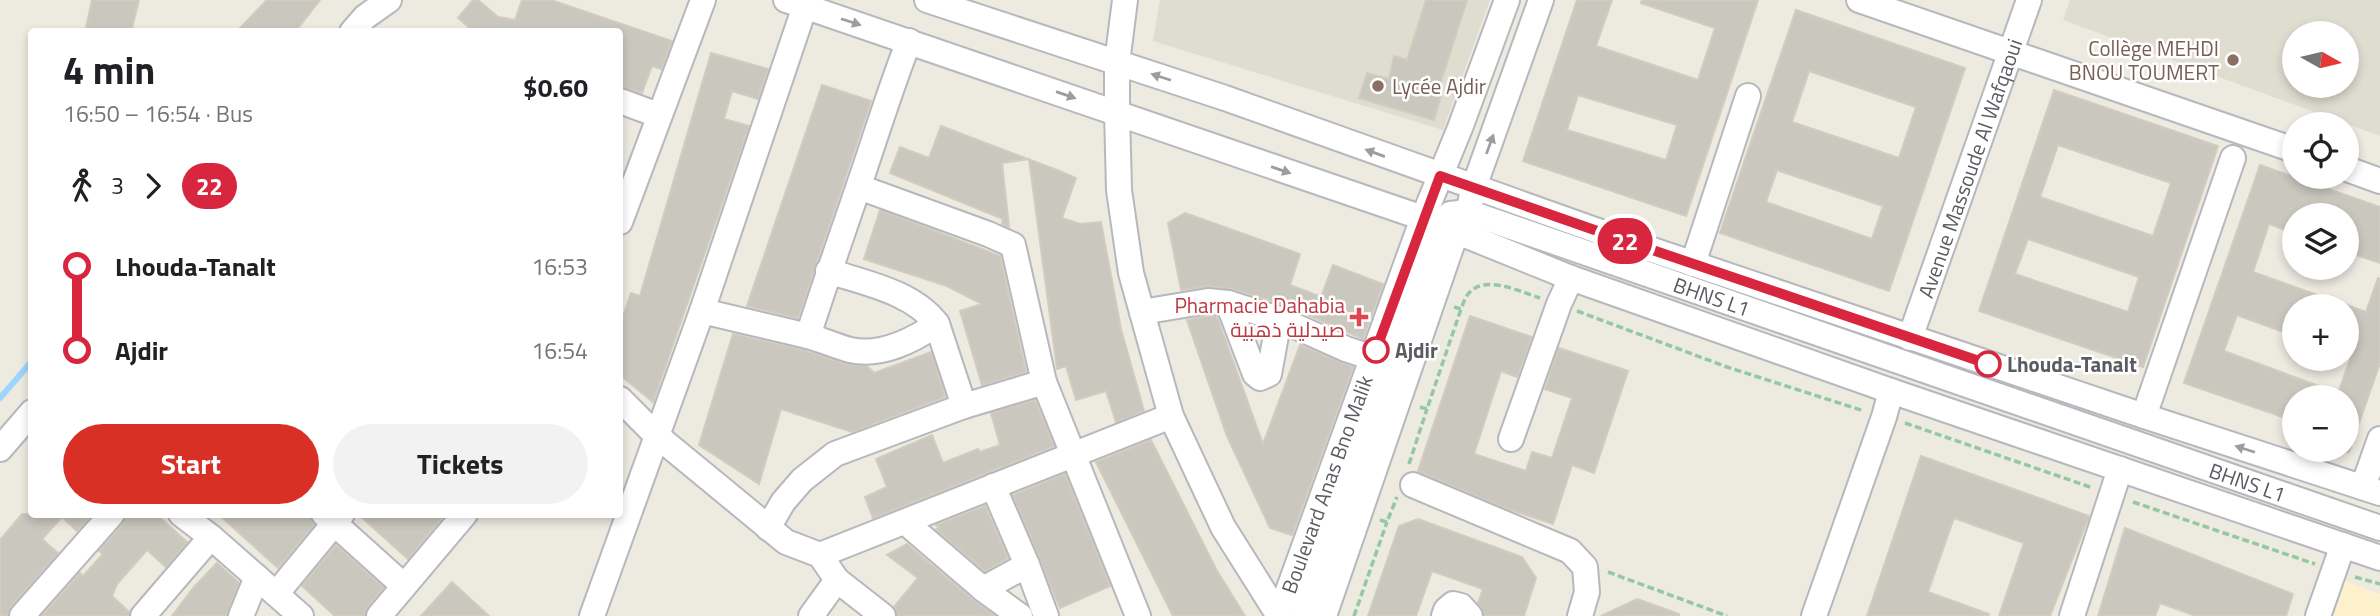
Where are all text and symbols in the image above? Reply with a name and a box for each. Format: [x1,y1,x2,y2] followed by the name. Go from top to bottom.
[841,17,862,28] one-way arrow
[2282,21,2359,98] north arrow
[2282,21,2359,462] map controls
[2069,32,2219,88] place label: Collège MEHDI BNOU TOUMERT
[1909,34,2030,302] street label: Avenue Massoude Al Wafqaoui
[63,41,155,99] text: 4 min
[2225,52,2241,68] marker: Collège MEHDI BNOU TOUMERT
[523,68,588,107] text: $0.60
[1392,70,1486,102] place label: Lycée Ajdir
[1150,72,1171,82] one-way arrow
[1370,78,1386,94] marker: Lycée Ajdir
[1056,90,1077,101] one-way arrow
[63,96,253,131] text: 16:50 – 16:54 · Bus
[2282,112,2359,189] button: locate
[1484,134,1495,155] one-way arrow
[1365,147,1386,158] one-way arrow
[1271,165,1292,176] one-way arrow
[63,167,101,205] icon: walk
[134,167,172,205] icon: forward
[111,168,124,203] text: 3
[196,168,223,204] text: 22
[2282,203,2359,280] button: layers
[1594,218,1656,264] line badge: 22
[1612,223,1638,259] text: 22
[115,247,276,286] text: Lhouda-Tanalt
[531,249,588,284] text: 16:53
[1669,268,1754,325] street label: BHNS L1
[1174,289,1345,345] place label: Pharmacie Dahabia صيدلية ذهبية
[2282,294,2359,371] button: +
[1351,309,1367,325] marker: Pharmacie Dahabia صيدلية ذهبية
[115,331,168,370] text: Ajdir
[531,333,588,368] text: 16:54
[1395,334,1438,366] place label: Ajdir
[1363,337,1389,363] marker: Ajdir
[2007,348,2137,380] place label: Lhouda-Tanalt
[1975,351,2001,377] marker: Lhouda-Tanalt
[1272,371,1381,598] street label: Boulevard Anas Bno Malik
[2282,385,2359,462] button: −
[63,424,319,504] button: Start
[333,424,588,504] button: Tickets
[2234,443,2255,454] one-way arrow
[2205,454,2290,510] street label: BHNS L1

